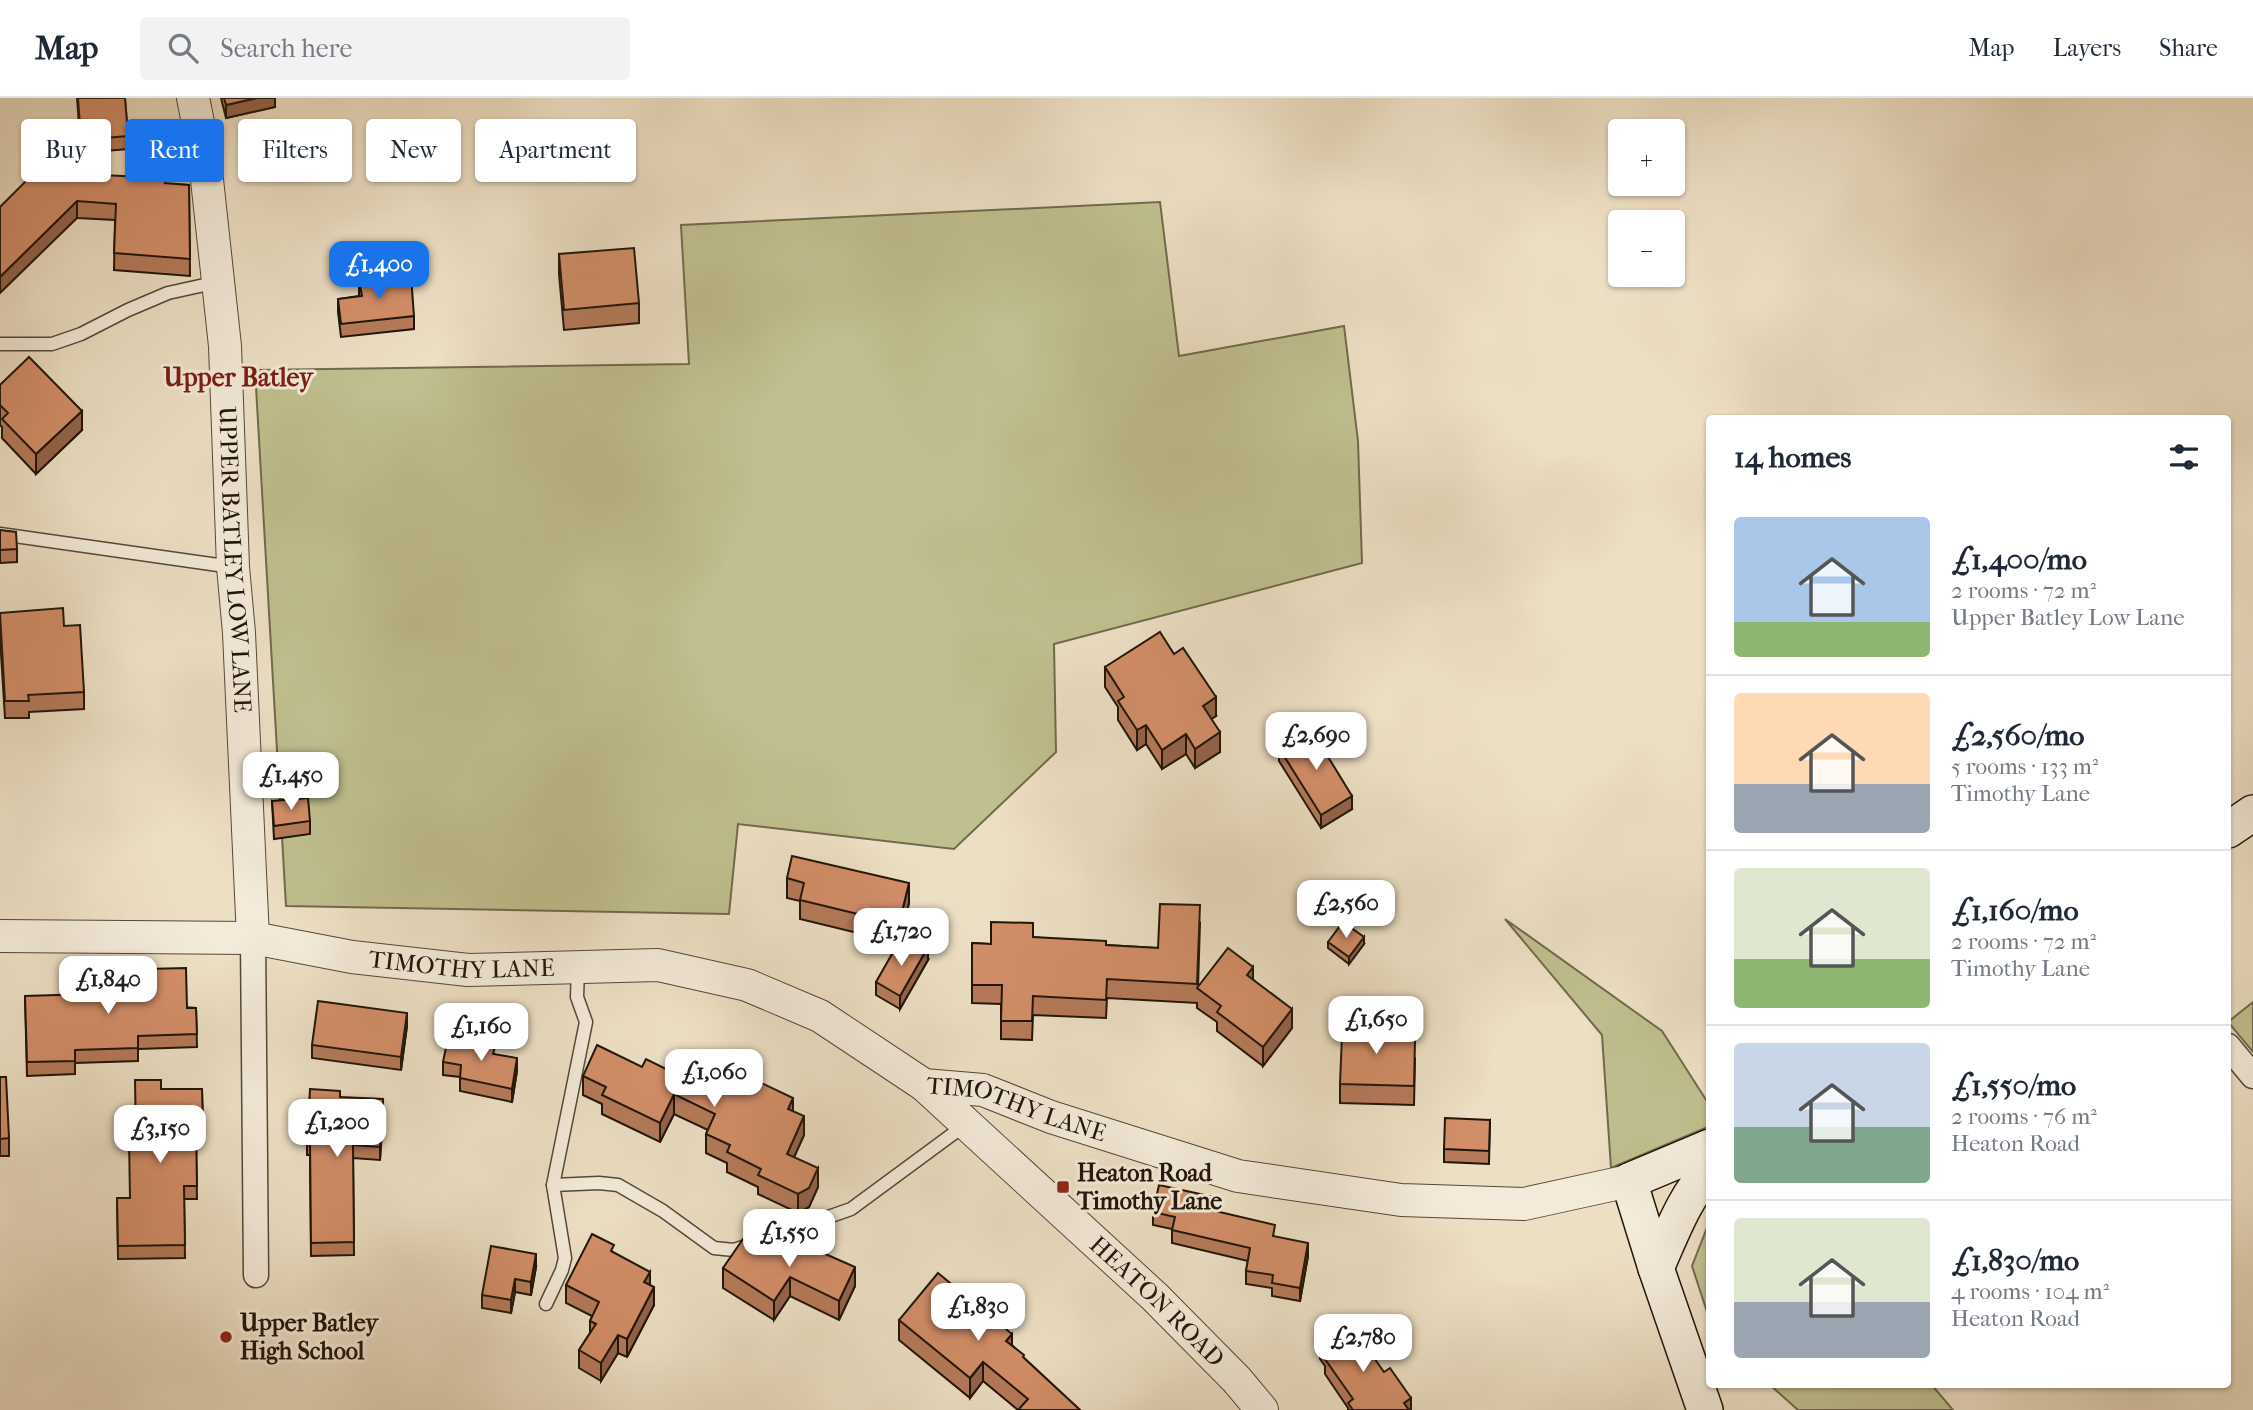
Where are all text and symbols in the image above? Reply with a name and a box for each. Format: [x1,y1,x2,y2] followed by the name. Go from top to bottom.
[140,17,630,80] search box
[35,29,98,68] text: Map
[164,29,202,67] icon: search
[220,33,352,64] text: Search here
[1969,34,2015,62] text: Map
[2053,34,2121,62] text: Layers
[2159,34,2218,62] text: Share
[21,119,111,182] chip: Buy
[125,119,224,182] chip: Rent
[238,119,352,182] chip: Filters
[366,119,461,182] chip: New
[475,119,636,182] chip: Apartment
[1608,119,1685,287] map controls
[1608,119,1685,196] button: +
[1608,210,1685,287] button: −
[322,242,436,301] pin: £1,400
[345,250,413,277] text: £1,400
[162,362,315,393] district label: Upper Batley
[213,406,257,713] street label: UPPER BATLEY LOW LANE
[2165,438,2203,476] icon: filters
[1734,440,1851,475] text: 14 homes
[1951,542,2087,577] text: £1,400/mo
[1790,545,1874,629] icon: home
[1951,577,2096,604] text: 2 rooms · 72 m²
[1951,604,2185,631] text: Upper Batley Low Lane
[1259,712,1373,772] pin: £2,690
[1951,718,2085,753] text: £2,560/mo
[1282,721,1351,748] text: £2,690
[1790,721,1874,805] icon: home
[234,752,348,812] pin: £1,450
[1951,753,2098,780] text: 5 rooms · 133 m²
[259,761,323,788] text: £1,450
[1951,780,2090,807] text: Timothy Lane
[1289,880,1403,940] pin: £2,560
[1313,889,1379,916] text: £2,560
[1951,893,2079,928] text: £1,160/mo
[1790,896,1874,980] icon: home
[844,908,958,968] pin: £1,720
[870,917,932,944] text: £1,720
[1951,928,2096,955] text: 2 rooms · 72 m²
[367,945,555,984] street label: TIMOTHY LANE
[1951,955,2090,982] text: Timothy Lane
[51,956,165,1016] pin: £1,840
[75,965,141,992] text: £1,840
[1319,996,1433,1056] pin: £1,650
[424,1004,538,1063] pin: £1,160
[1344,1005,1408,1032] text: £1,650
[450,1012,512,1039] text: £1,160
[657,1049,771,1109] pin: £1,060
[681,1058,747,1085] text: £1,060
[1951,1068,2076,1103] text: £1,550/mo
[926,1071,1110,1147] street label: TIMOTHY LANE
[1790,1071,1874,1155] icon: home
[280,1100,394,1159] pin: £1,200
[1951,1103,2097,1130] text: 2 rooms · 76 m²
[103,1105,217,1165] pin: £3,150
[304,1108,370,1135] text: £1,200
[130,1114,190,1141] text: £3,150
[1951,1130,2080,1157] text: Heaton Road
[1076,1159,1222,1215] place label: Heaton Road Timothy Lane
[1055,1179,1071,1195] marker: Heaton Road Timothy Lane
[732,1210,846,1269] pin: £1,550
[759,1218,819,1245] text: £1,550
[1084,1230,1230,1373] street label: HEATON ROAD
[1951,1243,2079,1278] text: £1,830/mo
[1790,1246,1874,1330] icon: home
[1951,1278,2109,1305] text: 4 rooms · 104 m²
[921,1284,1035,1343] pin: £1,830
[947,1292,1009,1319] text: £1,830
[1951,1305,2080,1332] text: Heaton Road
[239,1309,379,1365] place label: Upper Batley High School
[1306,1314,1420,1374] pin: £2,780
[1330,1323,1396,1350] text: £2,780
[218,1329,234,1345] marker: Upper Batley High School

